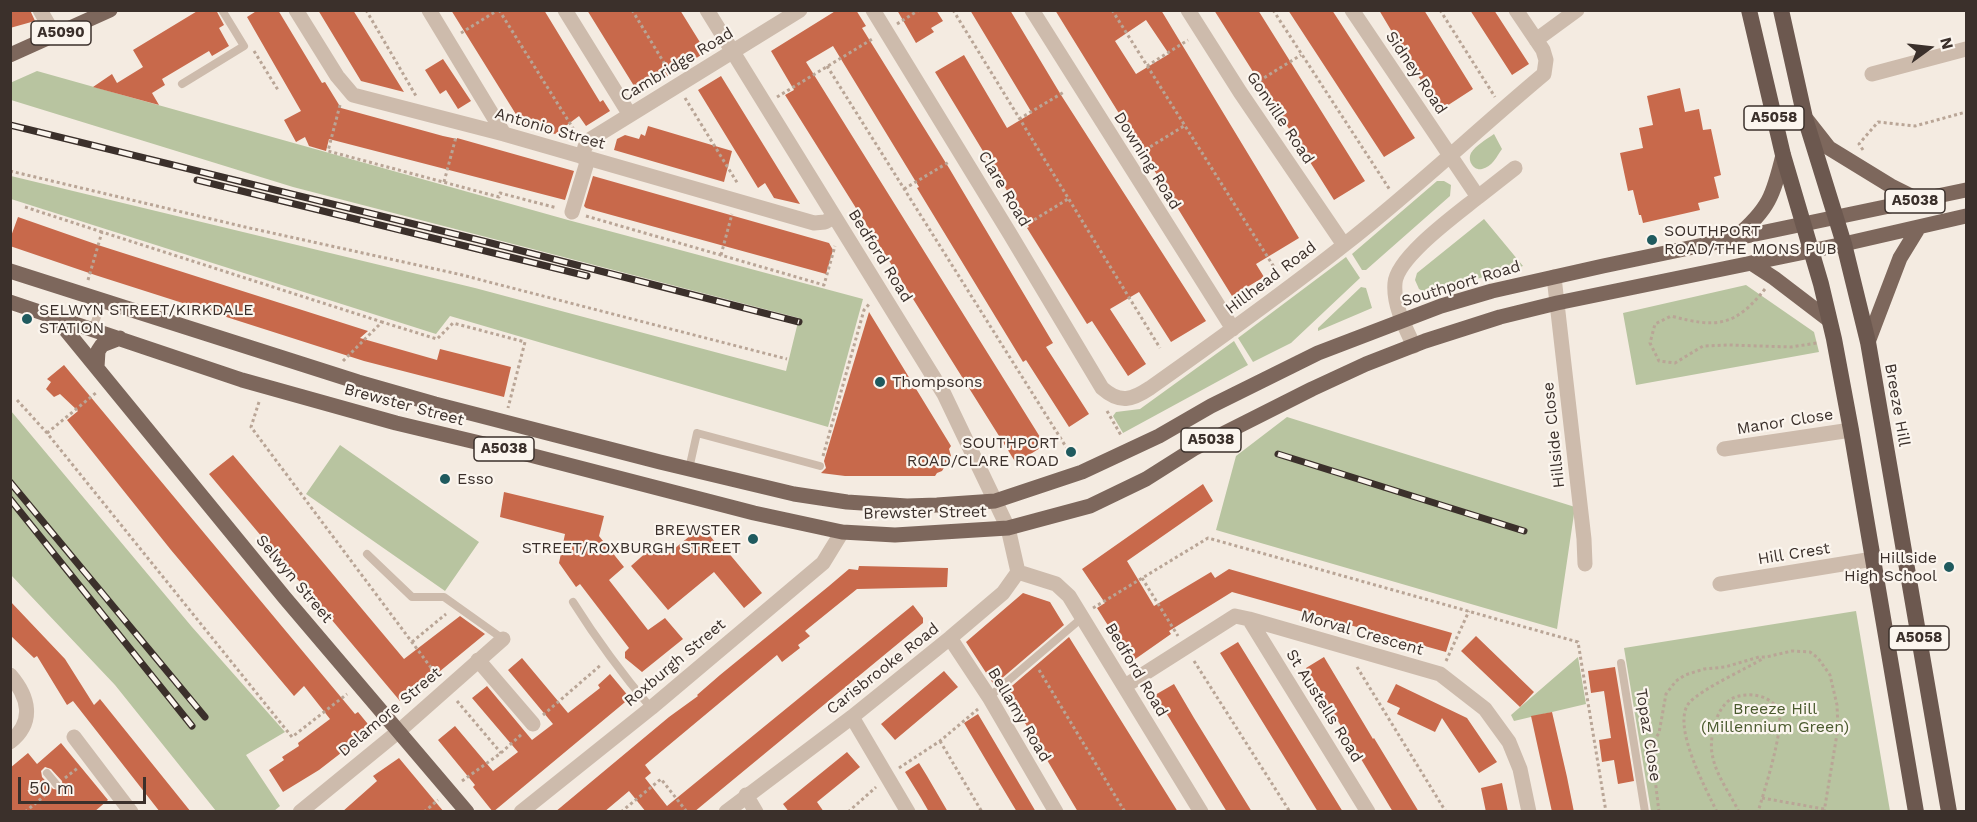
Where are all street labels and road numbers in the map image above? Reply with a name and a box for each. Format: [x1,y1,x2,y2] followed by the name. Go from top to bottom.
[31,21,91,45] road number: A5090
[617,24,737,106] street label: Cambridge Road
[1381,28,1451,118] street label: Sidney Road
[1242,68,1318,168] street label: Gonville Road
[493,104,607,154] street label: Antonio Street
[1744,106,1804,130] road number: A5058
[1109,109,1185,213] street label: Downing Road
[974,148,1034,230] street label: Clare Road
[1885,189,1945,213] road number: A5038
[844,206,916,306] street label: Bedford Road
[1222,238,1320,318] street label: Hillhead Road
[1399,257,1523,311] street label: Southport Road
[1880,362,1914,448] street label: Breeze Hill
[342,380,466,430] street label: Brewster Street
[1539,381,1569,489] street label: Hillside Close
[1735,405,1835,439] street label: Manor Close
[1181,428,1241,452] road number: A5038
[474,437,534,461] road number: A5038
[863,502,987,524] street label: Brewster Street
[252,531,336,627] street label: Selwyn Street
[1757,539,1831,569] street label: Hill Crest
[1298,606,1426,660] street label: Morval Crescent
[620,615,730,711] street label: Roxburgh Street
[823,619,943,719] street label: Carisbrooke Road
[1100,620,1172,720] street label: Bedford Road
[1889,626,1949,650] road number: A5058
[1281,646,1367,766] street label: St Austells Road
[335,663,445,761] street label: Delamore Street
[983,664,1055,766] street label: Bellamy Road
[1631,687,1665,783] street label: Topaz Close

